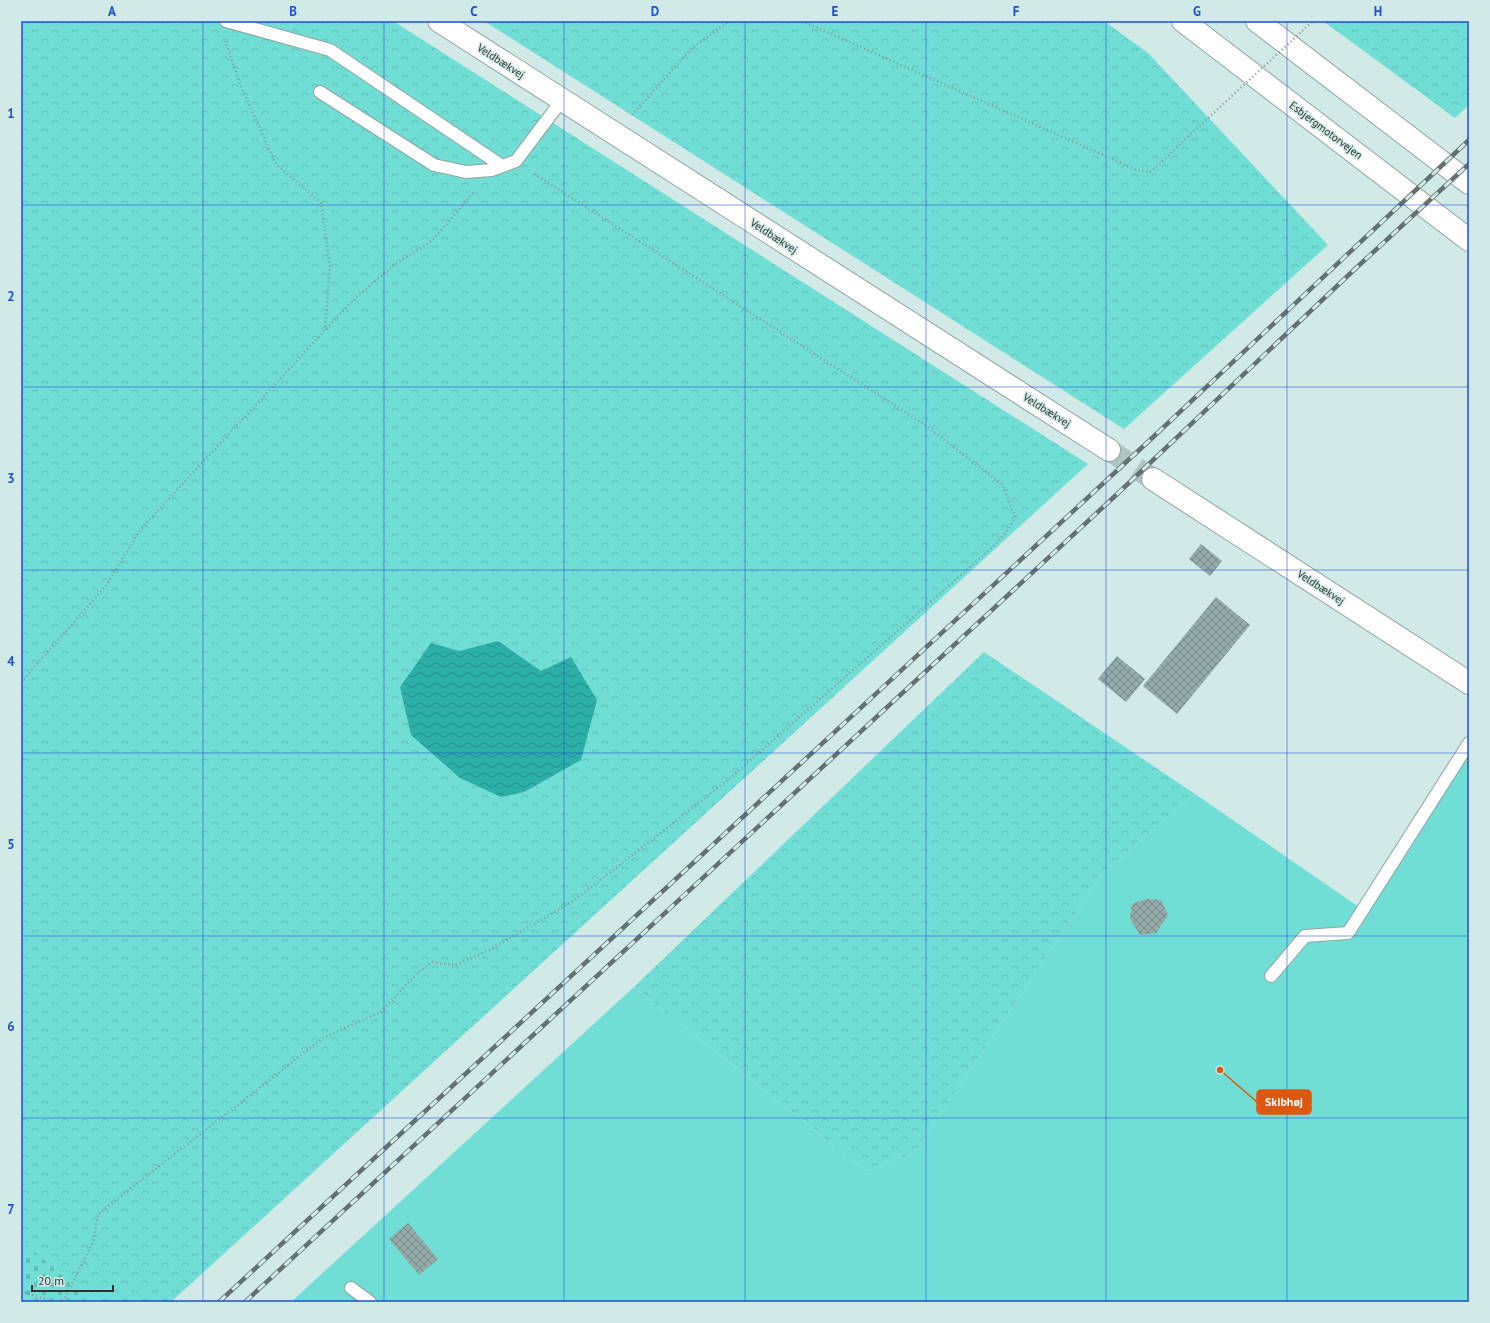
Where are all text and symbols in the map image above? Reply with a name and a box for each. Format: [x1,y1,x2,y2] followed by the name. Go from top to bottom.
[108,3,116,20] text: A
[289,3,297,20] text: B
[470,3,478,20] text: C
[651,3,659,20] text: D
[832,3,839,20] text: E
[1013,3,1020,20] text: F
[1193,3,1201,20] text: G
[1374,3,1382,20] text: H
[474,40,527,82] street label: Veldbækvej
[1287,98,1365,162] street label: Esbjergmotorvejen
[7,105,15,122] text: 1
[747,215,800,257] street label: Veldbækvej
[7,288,15,305] text: 2
[1020,389,1074,430] street label: Veldbækvej
[7,470,15,487] text: 3
[1294,566,1347,608] street label: Veldbækvej
[7,653,15,670] text: 4
[7,836,15,853] text: 5
[7,1018,15,1035] text: 6
[1257,1090,1311,1114] callout: Skibhøj
[1265,1094,1303,1109] text: Skibhøj
[7,1201,15,1218] text: 7
[32,1267,113,1293] scale bar
[38,1273,64,1288] text: 20 m

